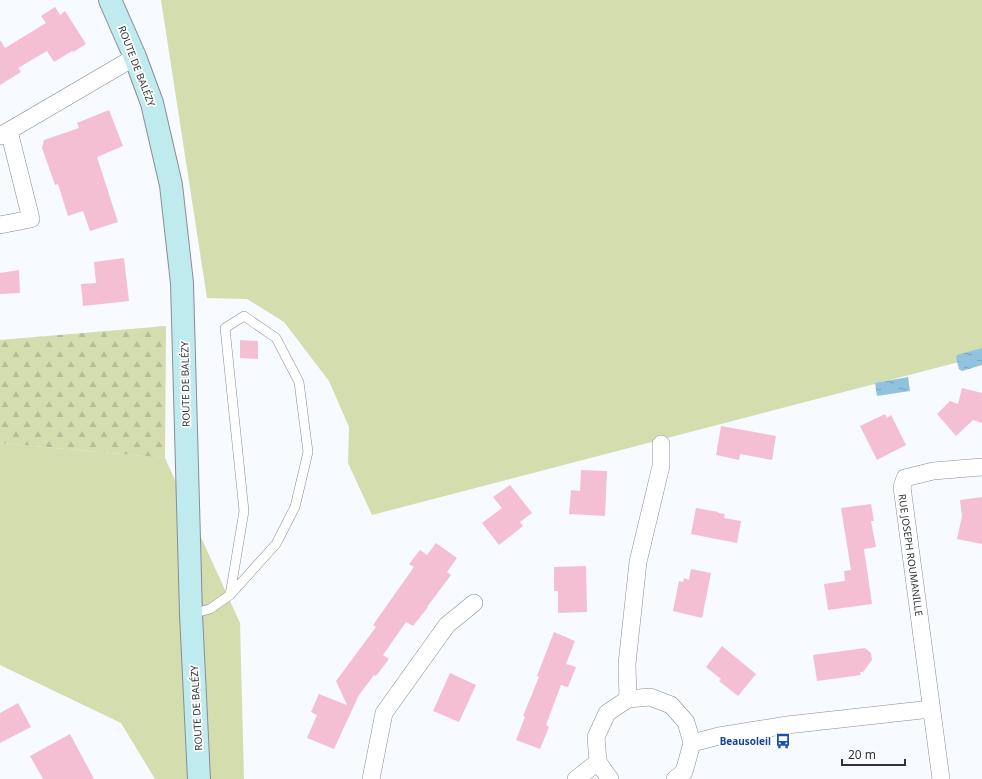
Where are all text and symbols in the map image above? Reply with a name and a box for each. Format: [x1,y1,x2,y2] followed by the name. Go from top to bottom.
[115,24,159,109] street label: ROUTE DE BALÉZY
[177,341,193,427] street label: ROUTE DE BALÉZY
[895,493,927,617] street label: RUE JOSEPH ROUMANILLE
[187,665,205,751] street label: ROUTE DE BALÉZY
[774,732,792,750] bus stop icon: Beausoleil
[720,734,771,748] place label: Beausoleil
[842,741,905,767] scale bar
[848,746,876,763] text: 20 m

